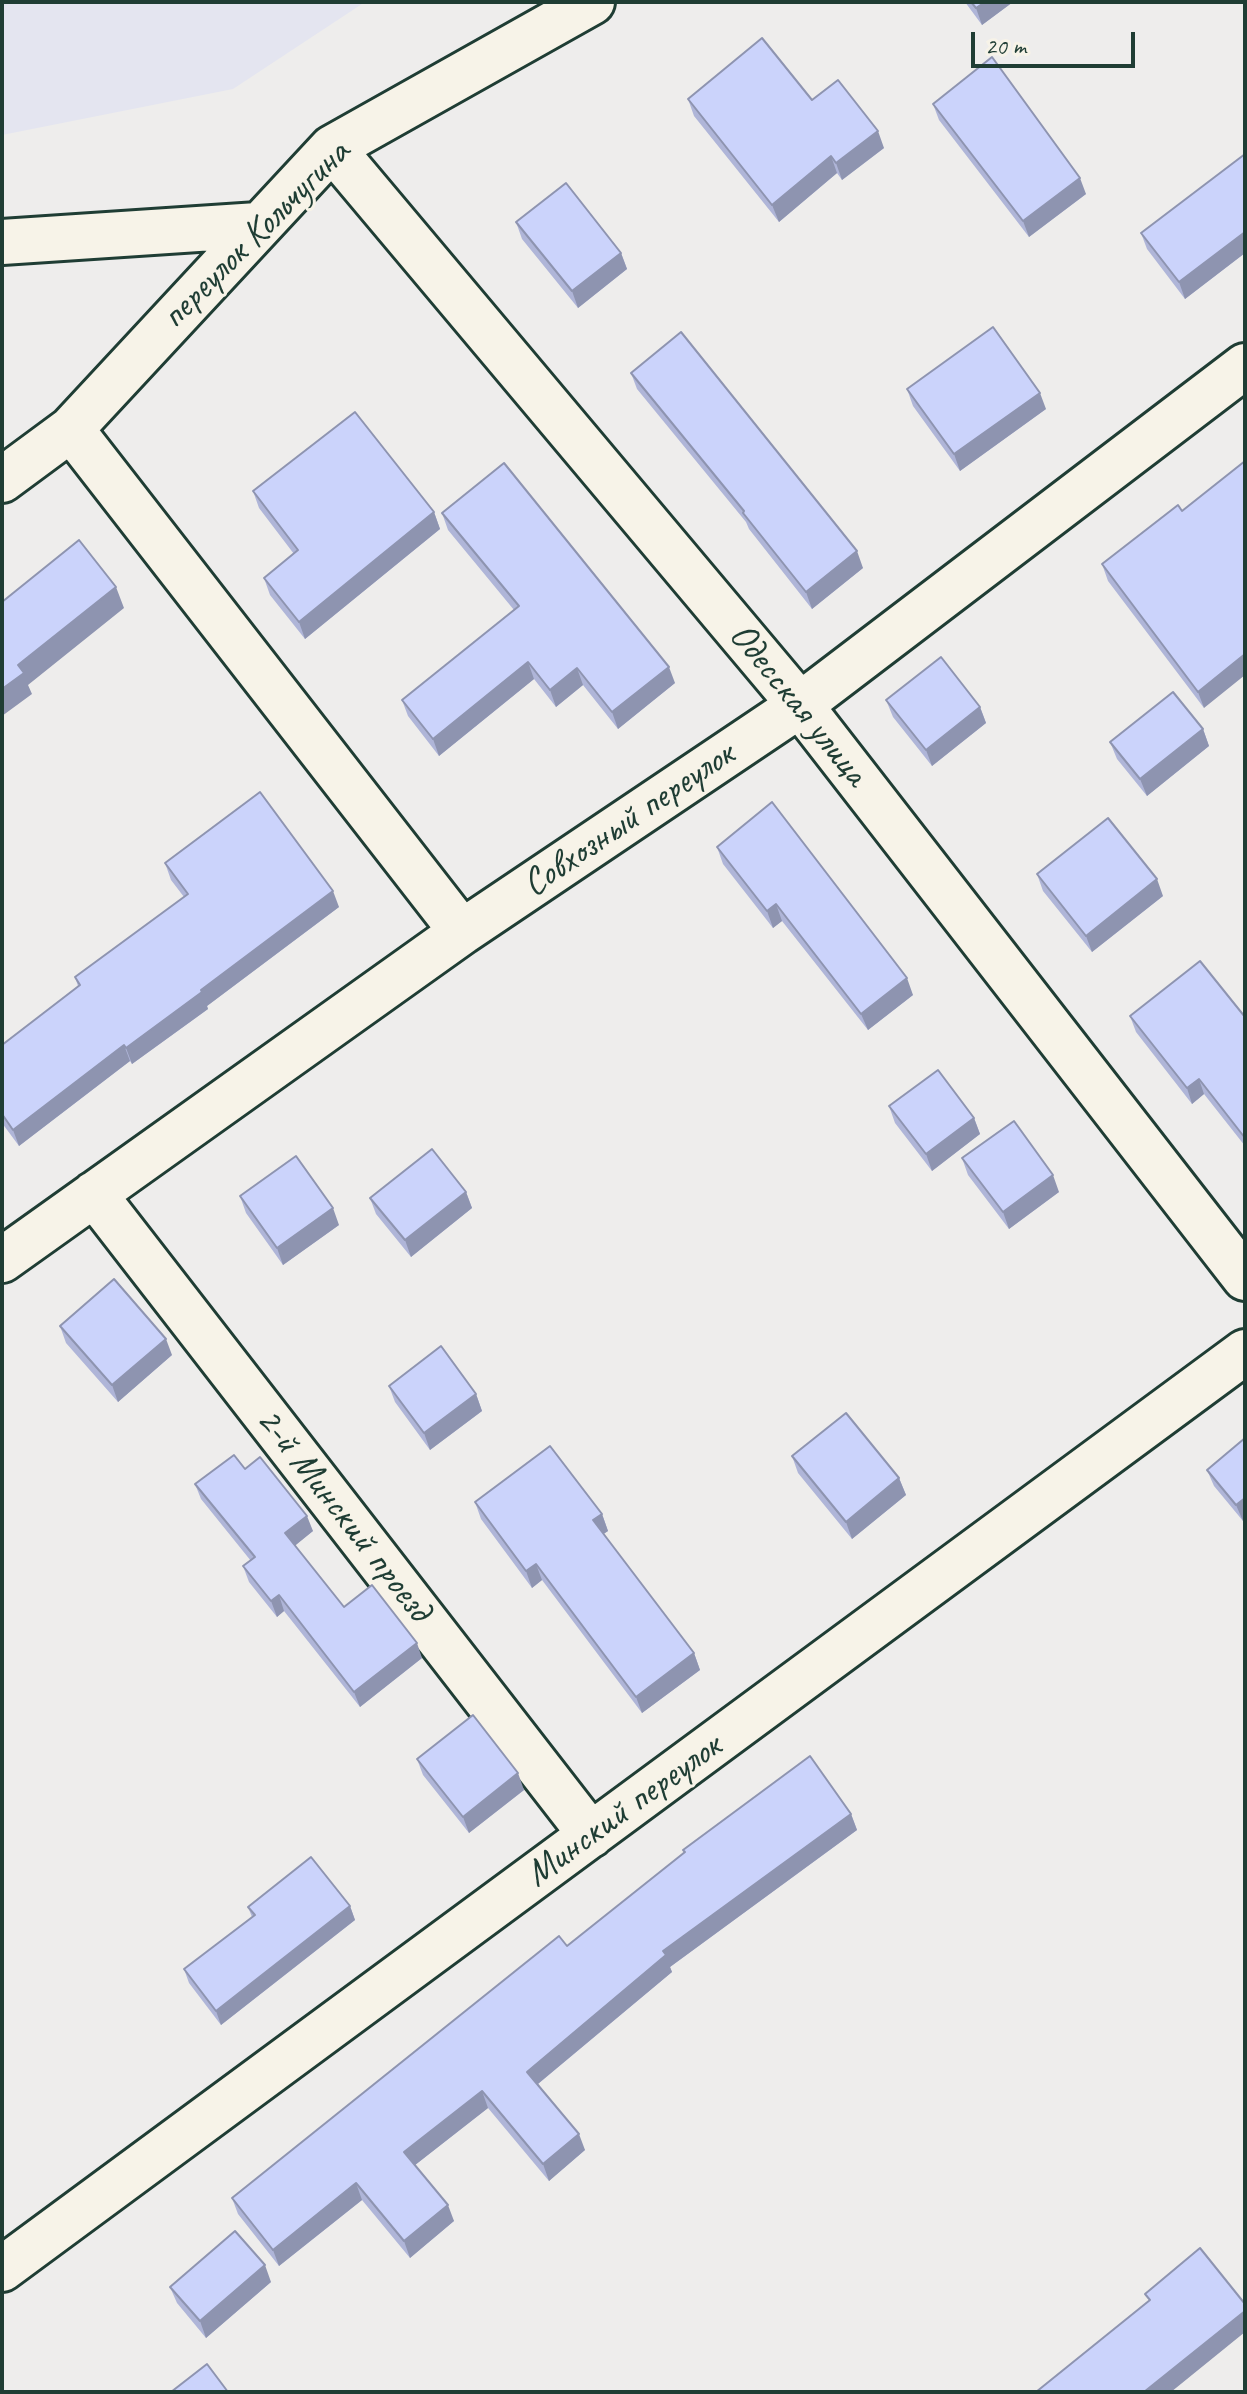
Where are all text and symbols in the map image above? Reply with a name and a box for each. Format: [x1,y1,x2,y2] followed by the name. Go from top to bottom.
[975,16,1139,66] scale bar
[985,31,1026,61] text: 20 m
[152,131,360,339] street label: переулок Кольчугина
[718,614,878,796] street label: Одесская улица
[514,732,744,908] street label: Совхозный переулок
[245,1399,441,1631] street label: 2-й Минский проезд
[517,1725,731,1897] street label: Минский переулок

